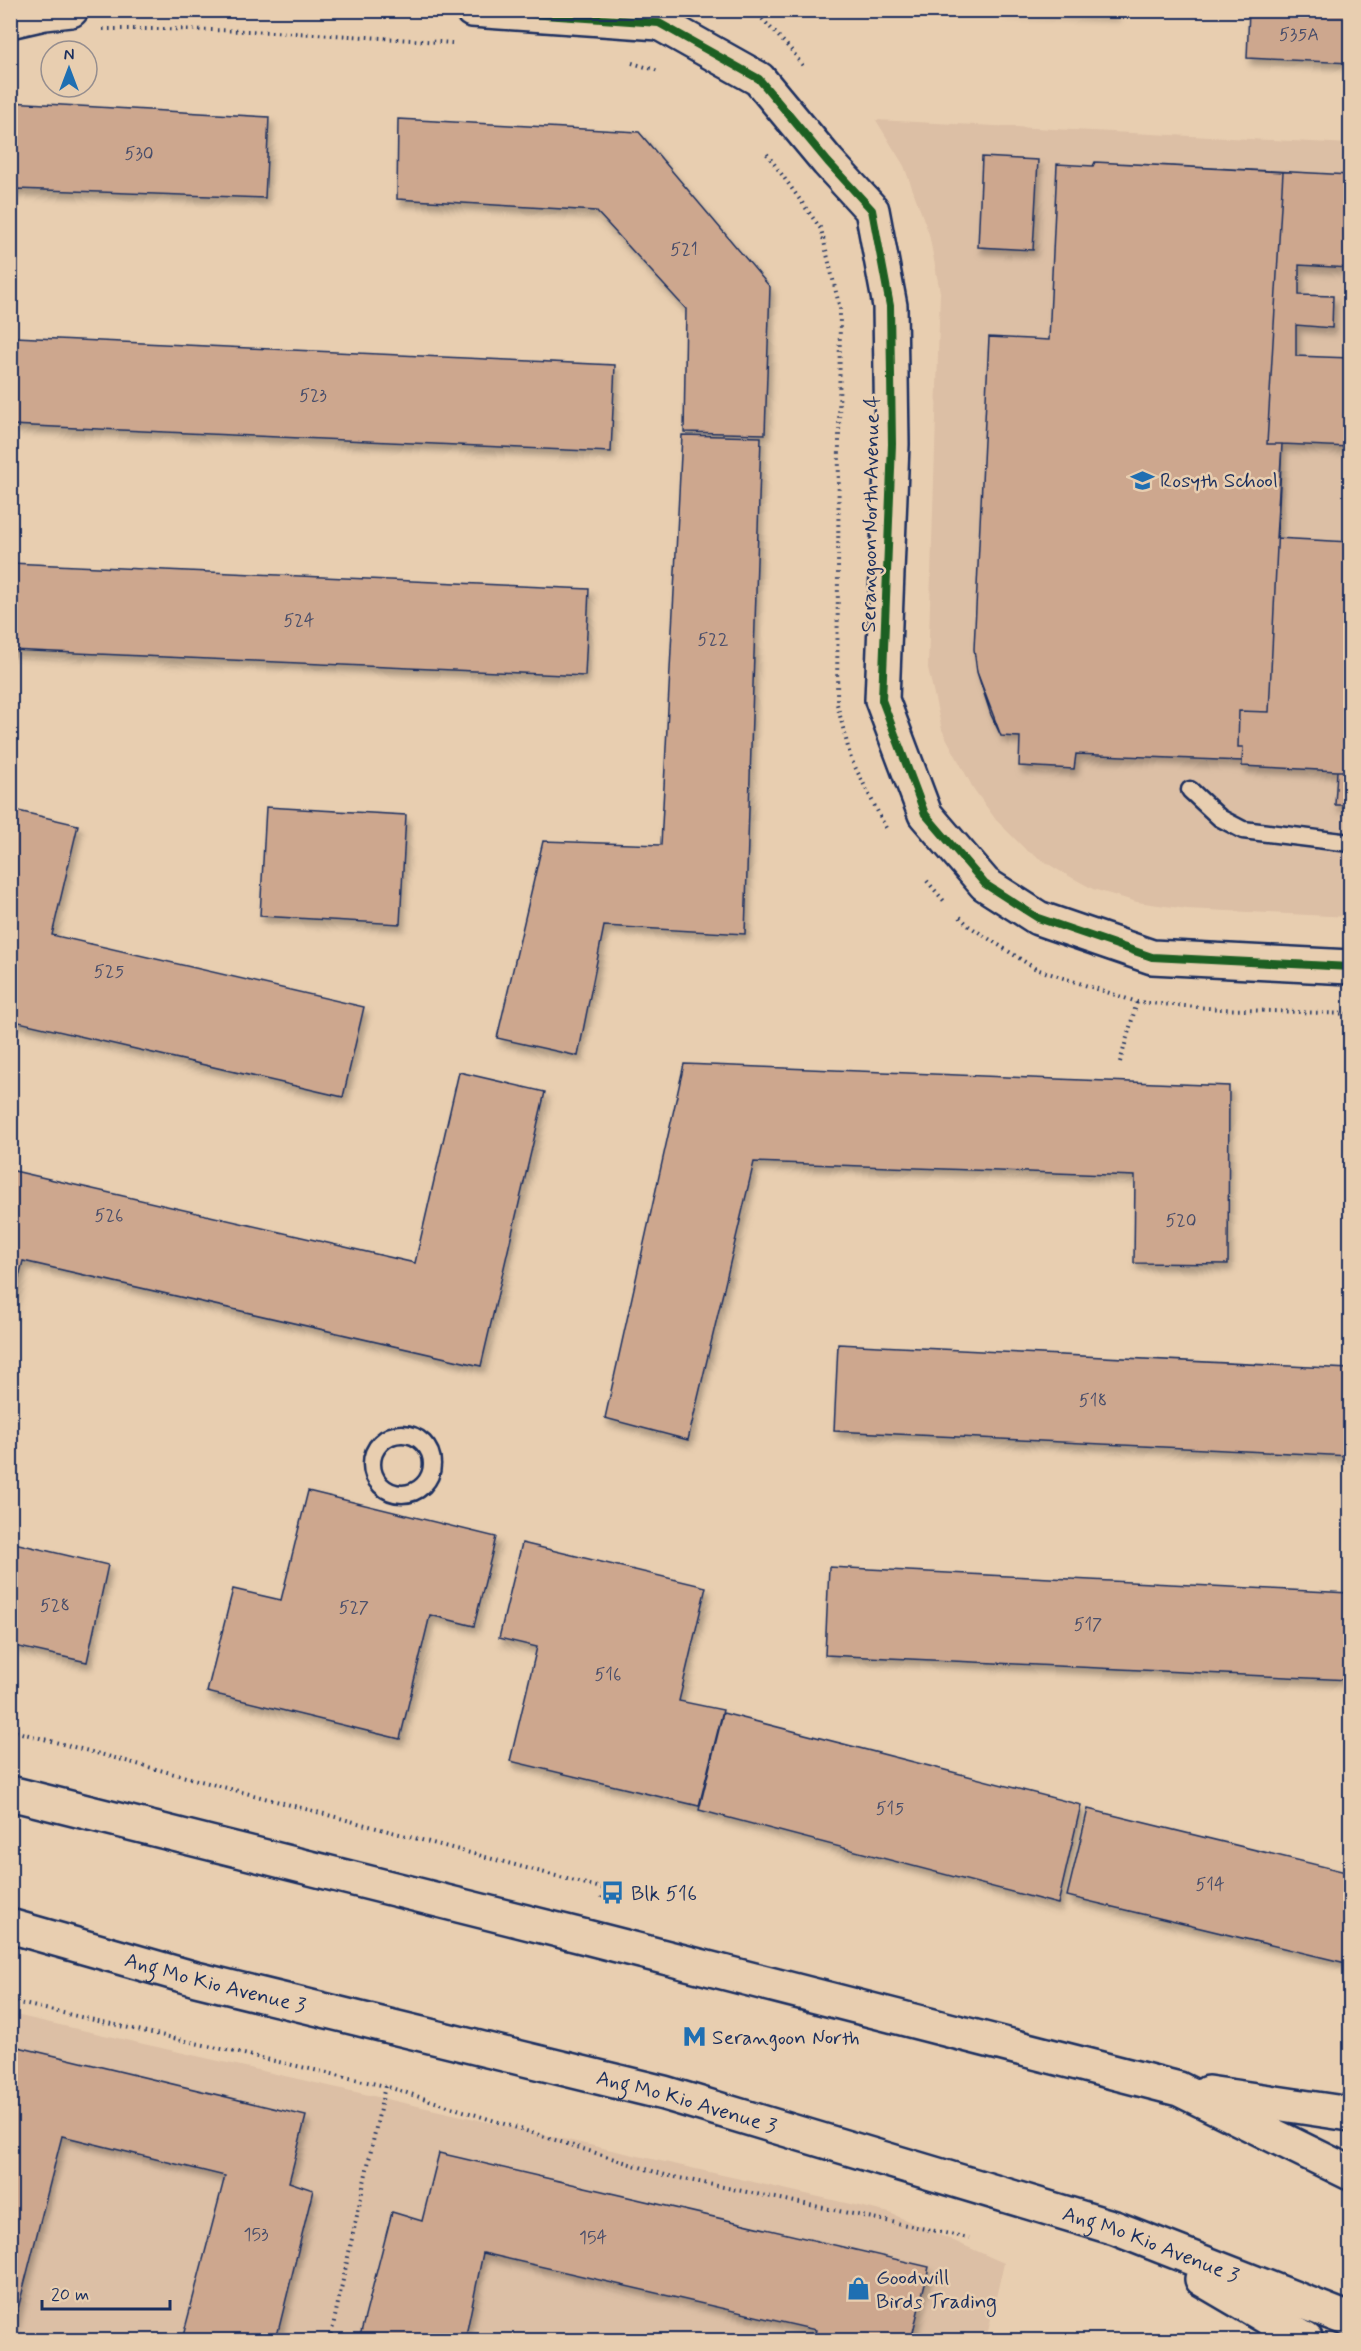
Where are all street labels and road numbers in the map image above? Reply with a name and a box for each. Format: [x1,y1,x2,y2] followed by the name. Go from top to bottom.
[855,395,887,633] street label: Serangoon North Avenue 4
[121,1946,309,2020] street label: Ang Mo Kio Avenue 3
[593,2064,780,2141] street label: Ang Mo Kio Avenue 3
[1059,2200,1243,2290] street label: Ang Mo Kio Avenue 3

